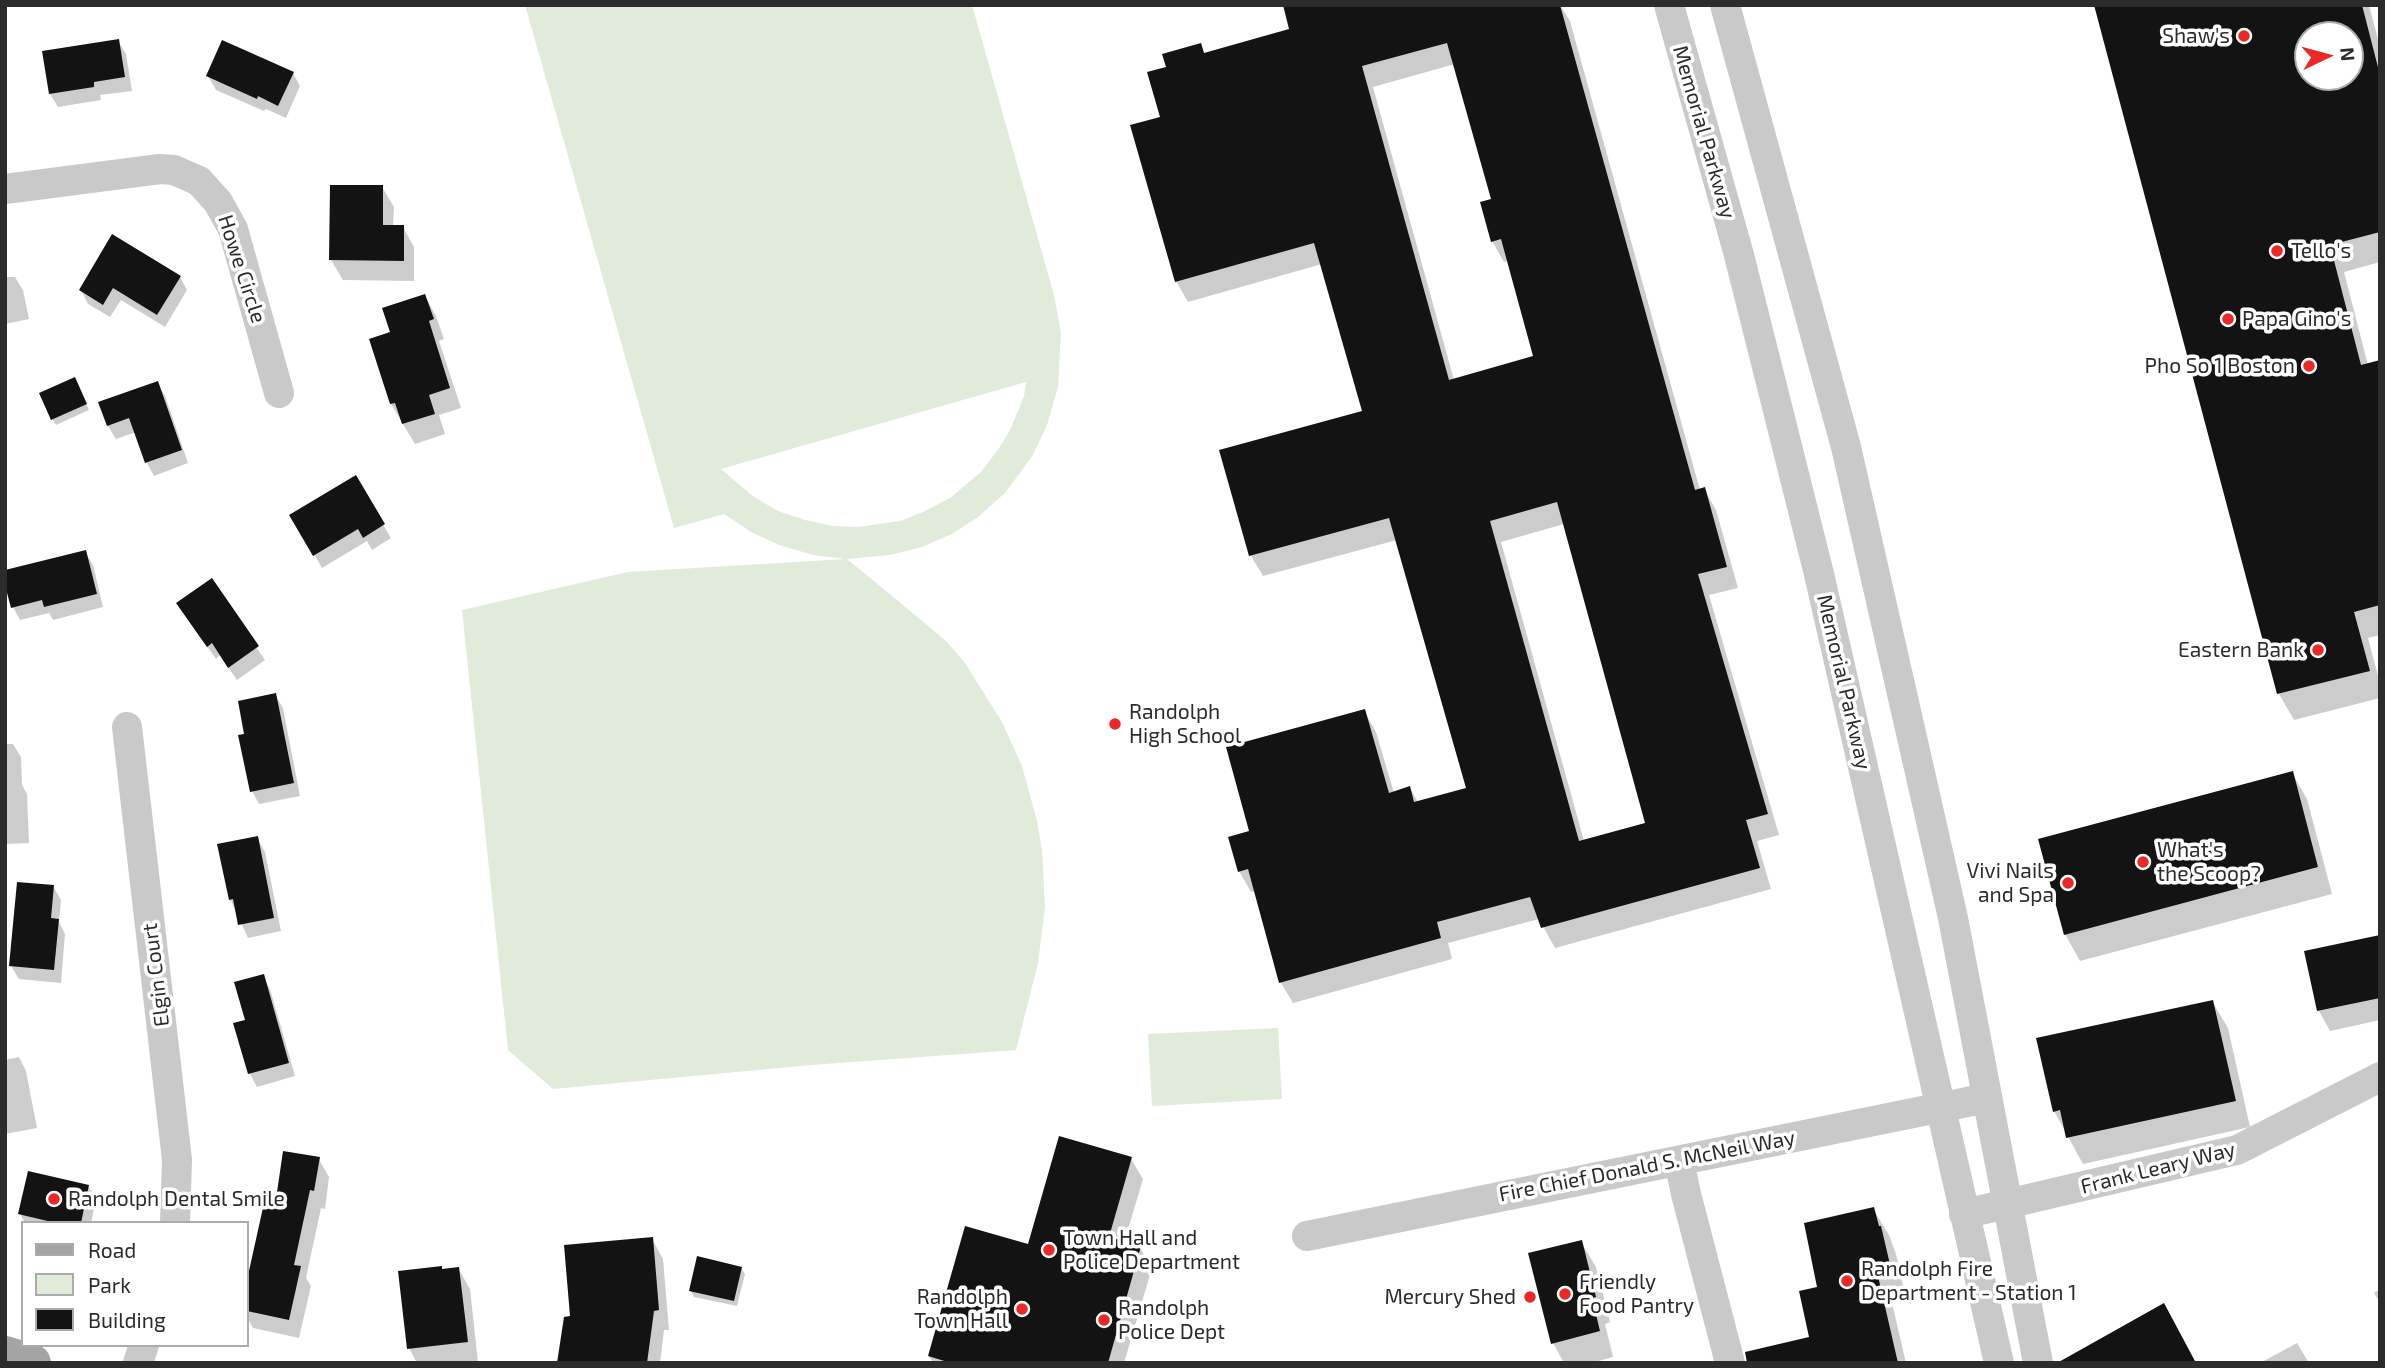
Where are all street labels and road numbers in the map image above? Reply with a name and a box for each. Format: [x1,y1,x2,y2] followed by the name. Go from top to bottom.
[1667,43,1741,221] street label: Memorial Parkway
[213,212,271,326] street label: Howe Circle
[1812,592,1876,772] street label: Memorial Parkway
[137,922,175,1028] street label: Elgin Court
[1497,1125,1797,1207] street label: Fire Chief Donald S. McNeil Way
[2078,1137,2238,1199] street label: Frank Leary Way

